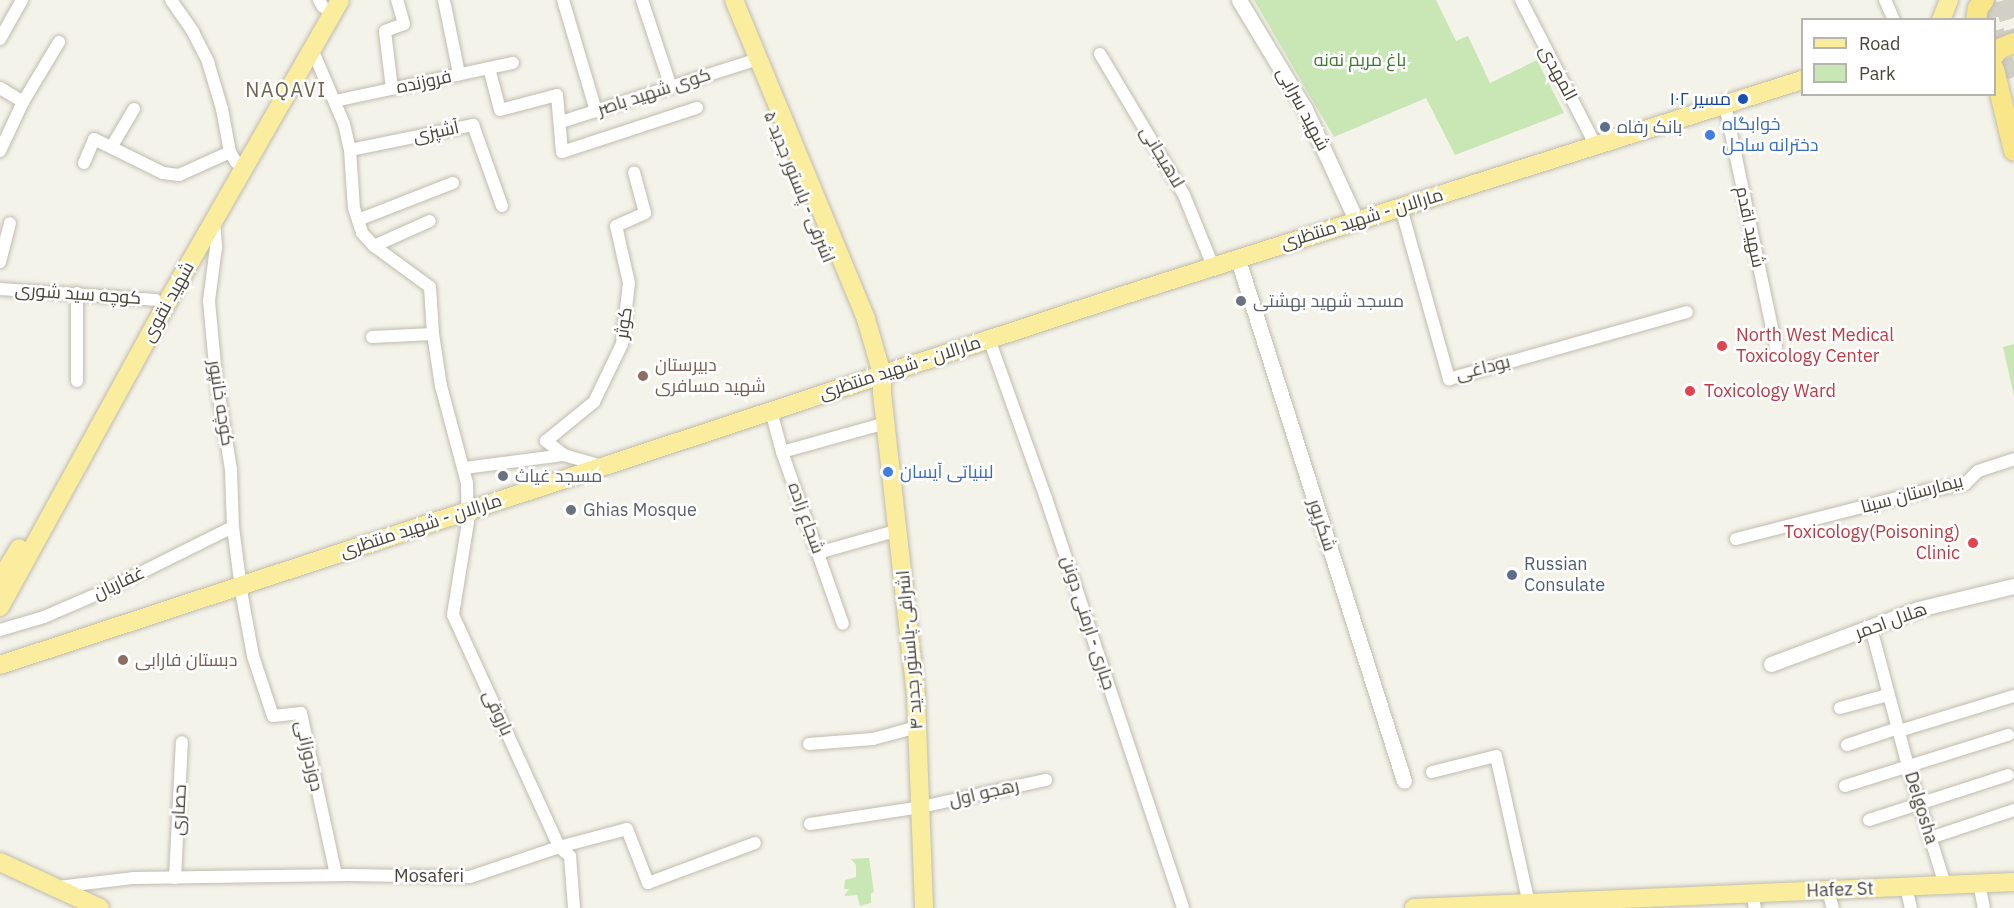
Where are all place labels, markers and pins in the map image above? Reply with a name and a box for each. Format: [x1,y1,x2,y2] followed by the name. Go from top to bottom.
[1669,88,1731,110] place label: مسیر ۱۰۲
[1736,92,1750,106] marker: مسیر ۱۰۲
[1722,114,1818,156] place label: خوابگاه دخترانه ساحل
[1617,116,1682,138] place label: بانک رفاه
[1598,120,1612,134] marker: بانک رفاه
[1703,128,1717,142] marker: خوابگاه دخترانه ساحل
[1253,290,1404,312] place label: مسجد شهید بهشتی
[1234,294,1248,308] marker: مسجد شهید بهشتی
[1736,325,1894,368] place label: North West Medical Toxicology Center
[1713,337,1731,355] marker: North West Medical Toxicology Center
[655,355,766,398] place label: دبیرستان شهید مسافری
[636,369,650,383] marker: دبیرستان شهید مسافری
[1704,380,1836,402] place label: Toxicology Ward
[1681,382,1699,400] marker: Toxicology Ward
[900,461,994,483] place label: لبنیاتی آیسان
[515,465,602,487] place label: مسجد غیاث
[881,465,895,479] marker: لبنیاتی آیسان
[496,469,510,483] marker: مسجد غیاث
[583,499,697,521] place label: Ghias Mosque
[564,503,578,517] marker: Ghias Mosque
[1784,522,1960,564] place label: Toxicology(Poisoning) Clinic
[1964,534,1982,552] marker: Toxicology(Poisoning) Clinic
[1524,554,1605,596] place label: Russian Consulate
[1505,568,1519,582] marker: Russian Consulate
[135,649,237,671] place label: دبستان فارابی
[116,653,130,667] marker: دبستان فارابی

